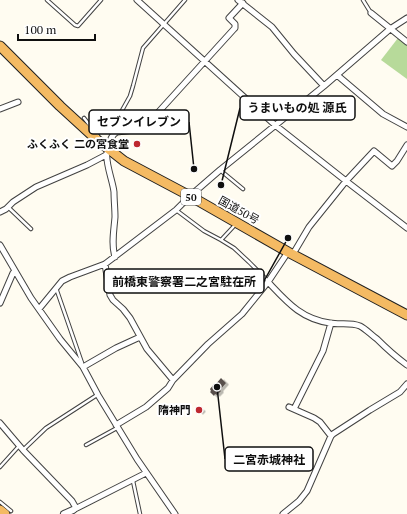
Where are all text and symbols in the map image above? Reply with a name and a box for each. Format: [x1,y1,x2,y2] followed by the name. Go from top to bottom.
[18,16,95,42] scale bar
[24,22,57,37] text: 100 m
[240,96,355,120] callout: うまいもの処 源氏
[247,100,347,115] text: うまいもの処 源氏
[89,110,189,134] callout: セブンイレブン
[97,114,181,129] text: セブンイレブン
[27,137,129,151] place label: ふくふく 二の宮食堂
[132,139,142,149] marker: ふくふく 二の宮食堂
[181,189,201,205] road number: 50
[216,193,262,227] street label: 国道50号
[104,269,264,293] callout: 前橋東警察署二之宮駐在所
[112,274,256,289] text: 前橋東警察署二之宮駐在所
[158,403,191,417] place label: 隋神門
[194,405,204,415] marker: 隋神門
[225,447,313,471] callout: 二宮赤城神社
[233,452,305,467] text: 二宮赤城神社

